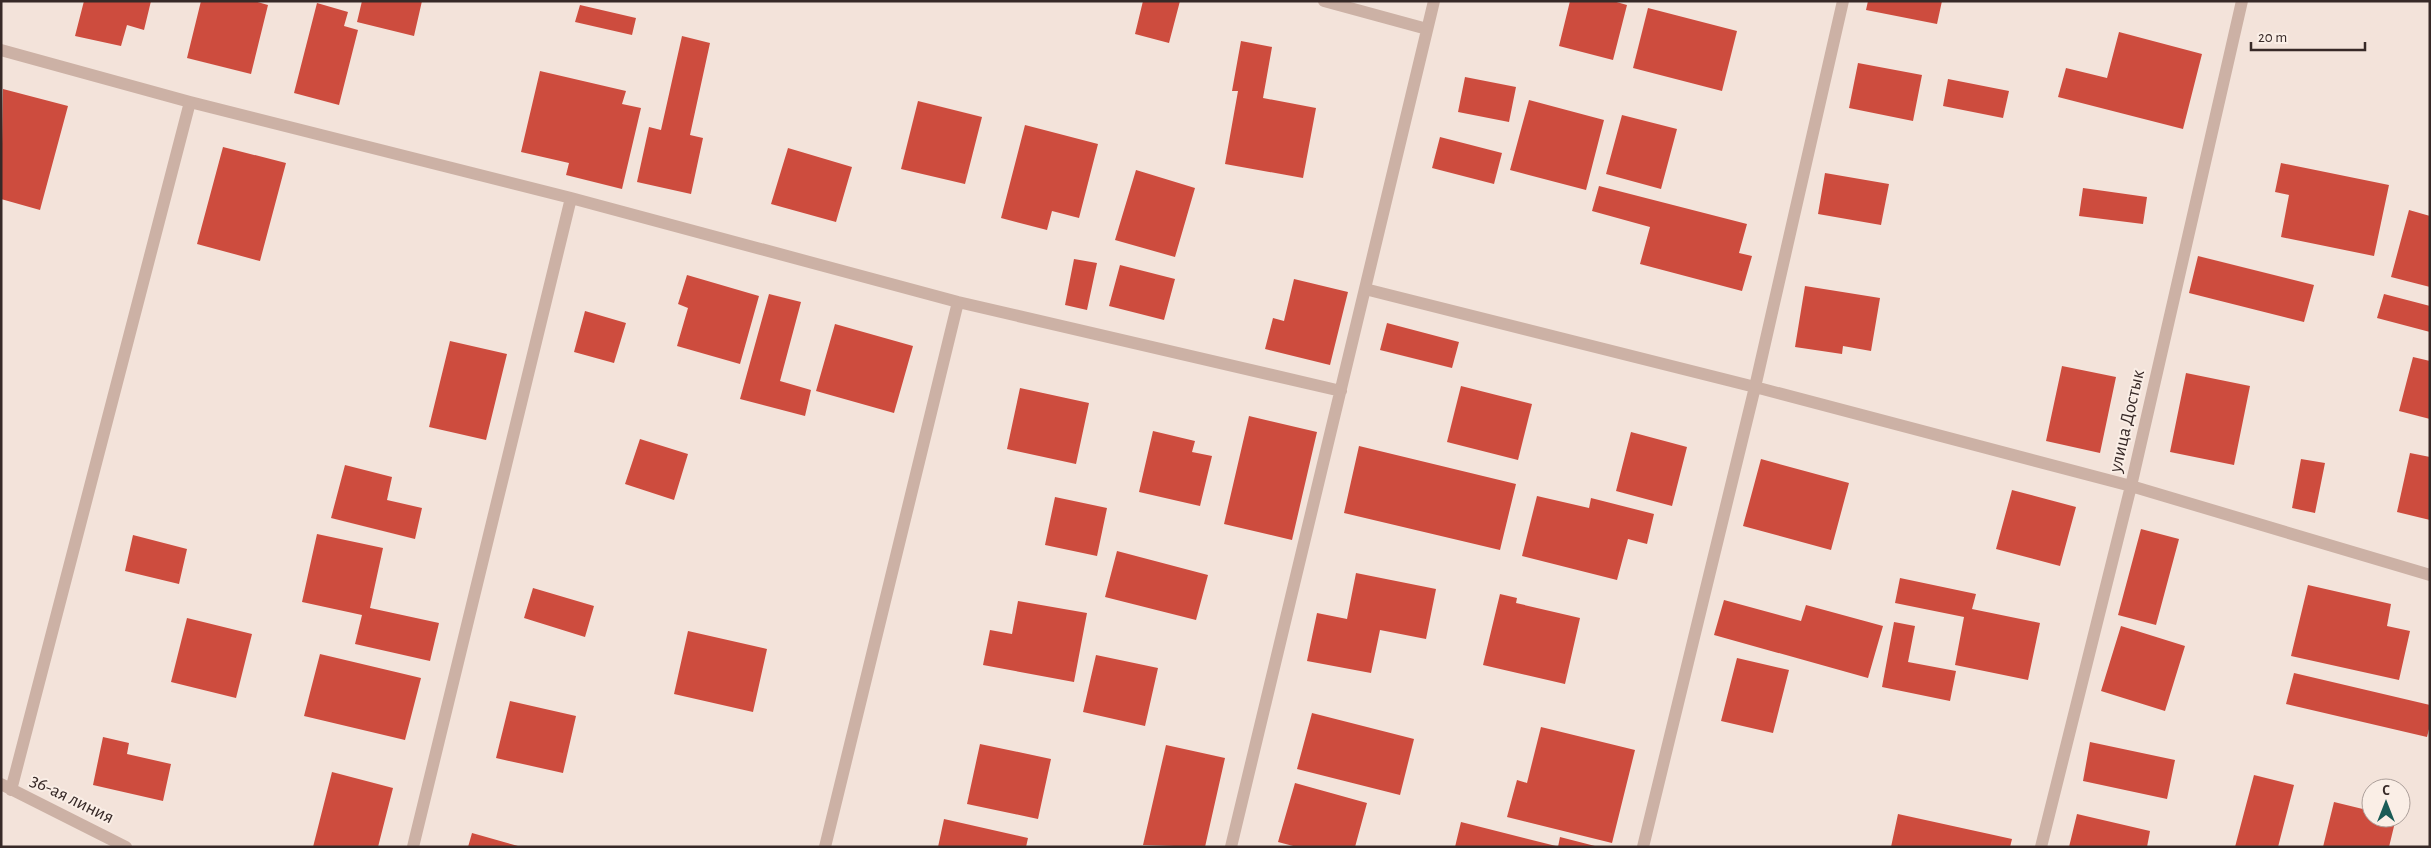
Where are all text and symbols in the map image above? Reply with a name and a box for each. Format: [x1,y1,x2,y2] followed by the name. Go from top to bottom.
[2251,20,2365,52] scale bar
[2258,30,2287,45] text: 20 m
[2106,368,2148,475] street label: улица Достык
[27,771,117,827] street label: 36-ая линия
[2361,778,2411,828] north arrow
[2382,784,2390,798] text: С

